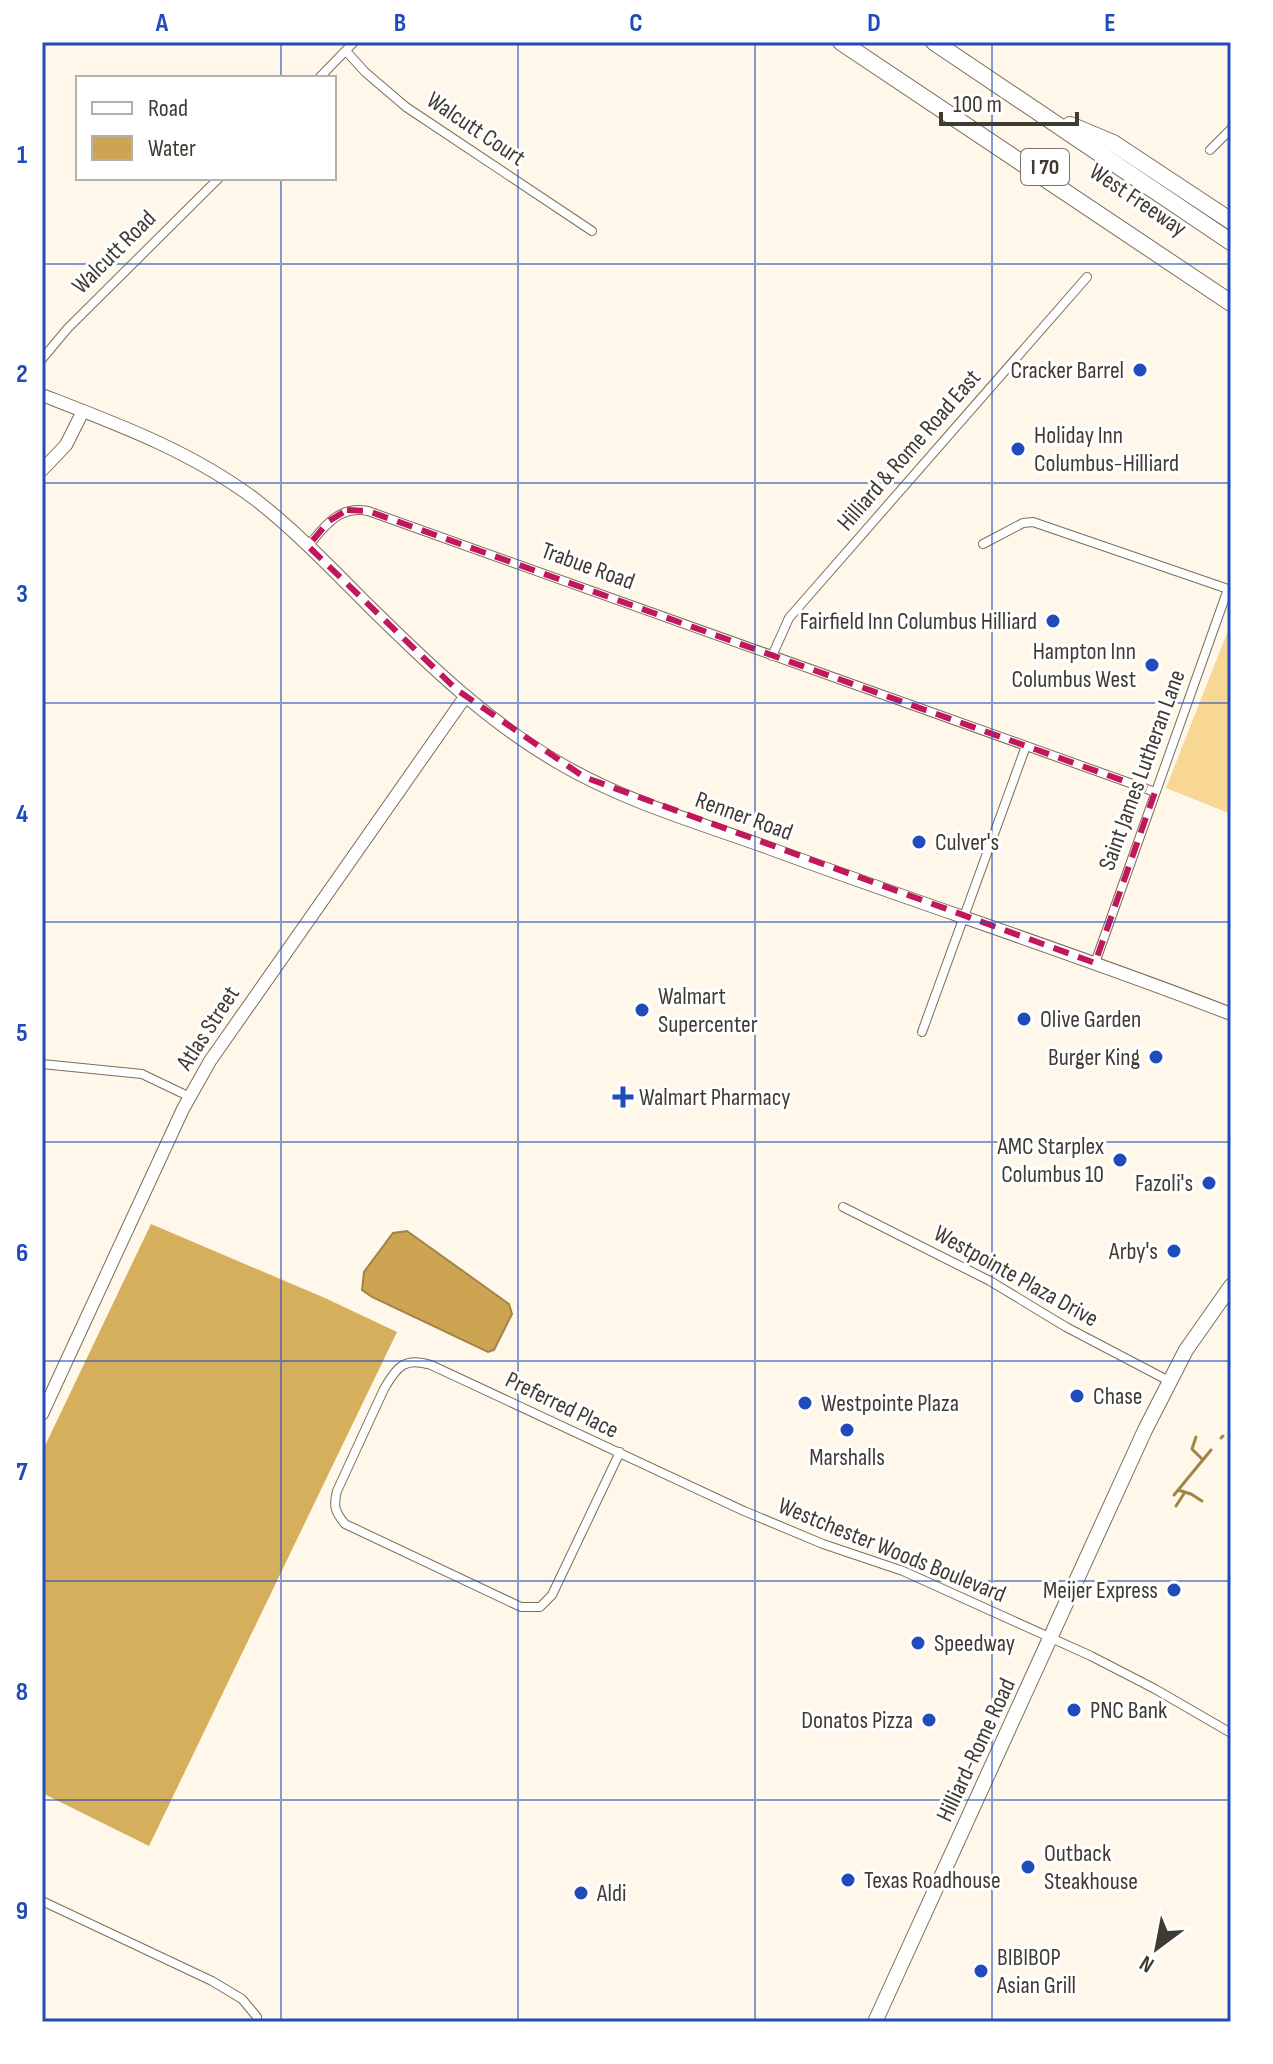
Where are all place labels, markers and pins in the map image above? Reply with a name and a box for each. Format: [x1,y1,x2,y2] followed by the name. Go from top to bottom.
[1010,356,1124,385] place label: Cracker Barrel
[1131,361,1149,379] marker: Cracker Barrel
[1034,421,1179,478] place label: Holiday Inn Columbus-Hilliard
[1009,440,1027,458] marker: Holiday Inn Columbus-Hilliard
[800,607,1037,636] place label: Fairfield Inn Columbus Hilliard
[1044,612,1062,630] marker: Fairfield Inn Columbus Hilliard
[1011,637,1136,694] place label: Hampton Inn Columbus West
[1143,656,1161,674] marker: Hampton Inn Columbus West
[935,828,999,857] place label: Culver's
[910,833,928,851] marker: Culver's
[658,982,758,1039] place label: Walmart Supercenter
[633,1001,651,1019] marker: Walmart Supercenter
[1040,1005,1141,1034] place label: Olive Garden
[1015,1010,1033,1028] marker: Olive Garden
[1048,1043,1140,1072] place label: Burger King
[1147,1048,1165,1066] marker: Burger King
[639,1083,791,1112] place label: Walmart Pharmacy
[614,1088,632,1106] marker: Walmart Pharmacy
[997,1132,1104,1189] place label: AMC Starplex Columbus 10
[1111,1151,1129,1169] marker: AMC Starplex Columbus 10
[1135,1169,1193,1198] place label: Fazoli's
[1200,1174,1218,1192] marker: Fazoli's
[1108,1237,1158,1266] place label: Arby's
[1165,1242,1183,1260] marker: Arby's
[1093,1382,1142,1411] place label: Chase
[1068,1387,1086,1405] marker: Chase
[821,1389,959,1418] place label: Westpointe Plaza
[796,1394,814,1412] marker: Westpointe Plaza
[838,1421,856,1439] marker: Marshalls
[809,1443,885,1472] place label: Marshalls
[1043,1576,1158,1605] place label: Meijer Express
[1165,1581,1183,1599] marker: Meijer Express
[934,1629,1015,1658] place label: Speedway
[909,1634,927,1652] marker: Speedway
[1090,1696,1167,1725] place label: PNC Bank
[1065,1701,1083,1719] marker: PNC Bank
[801,1706,913,1735] place label: Donatos Pizza
[920,1711,938,1729] marker: Donatos Pizza
[1044,1839,1138,1896] place label: Outback Steakhouse
[1019,1858,1037,1876] marker: Outback Steakhouse
[864,1866,1001,1895] place label: Texas Roadhouse
[839,1871,857,1889] marker: Texas Roadhouse
[596,1879,627,1908] place label: Aldi
[572,1884,590,1902] marker: Aldi
[996,1943,1076,2000] place label: BIBIBOP Asian Grill
[972,1962,990,1980] marker: BIBIBOP Asian Grill

